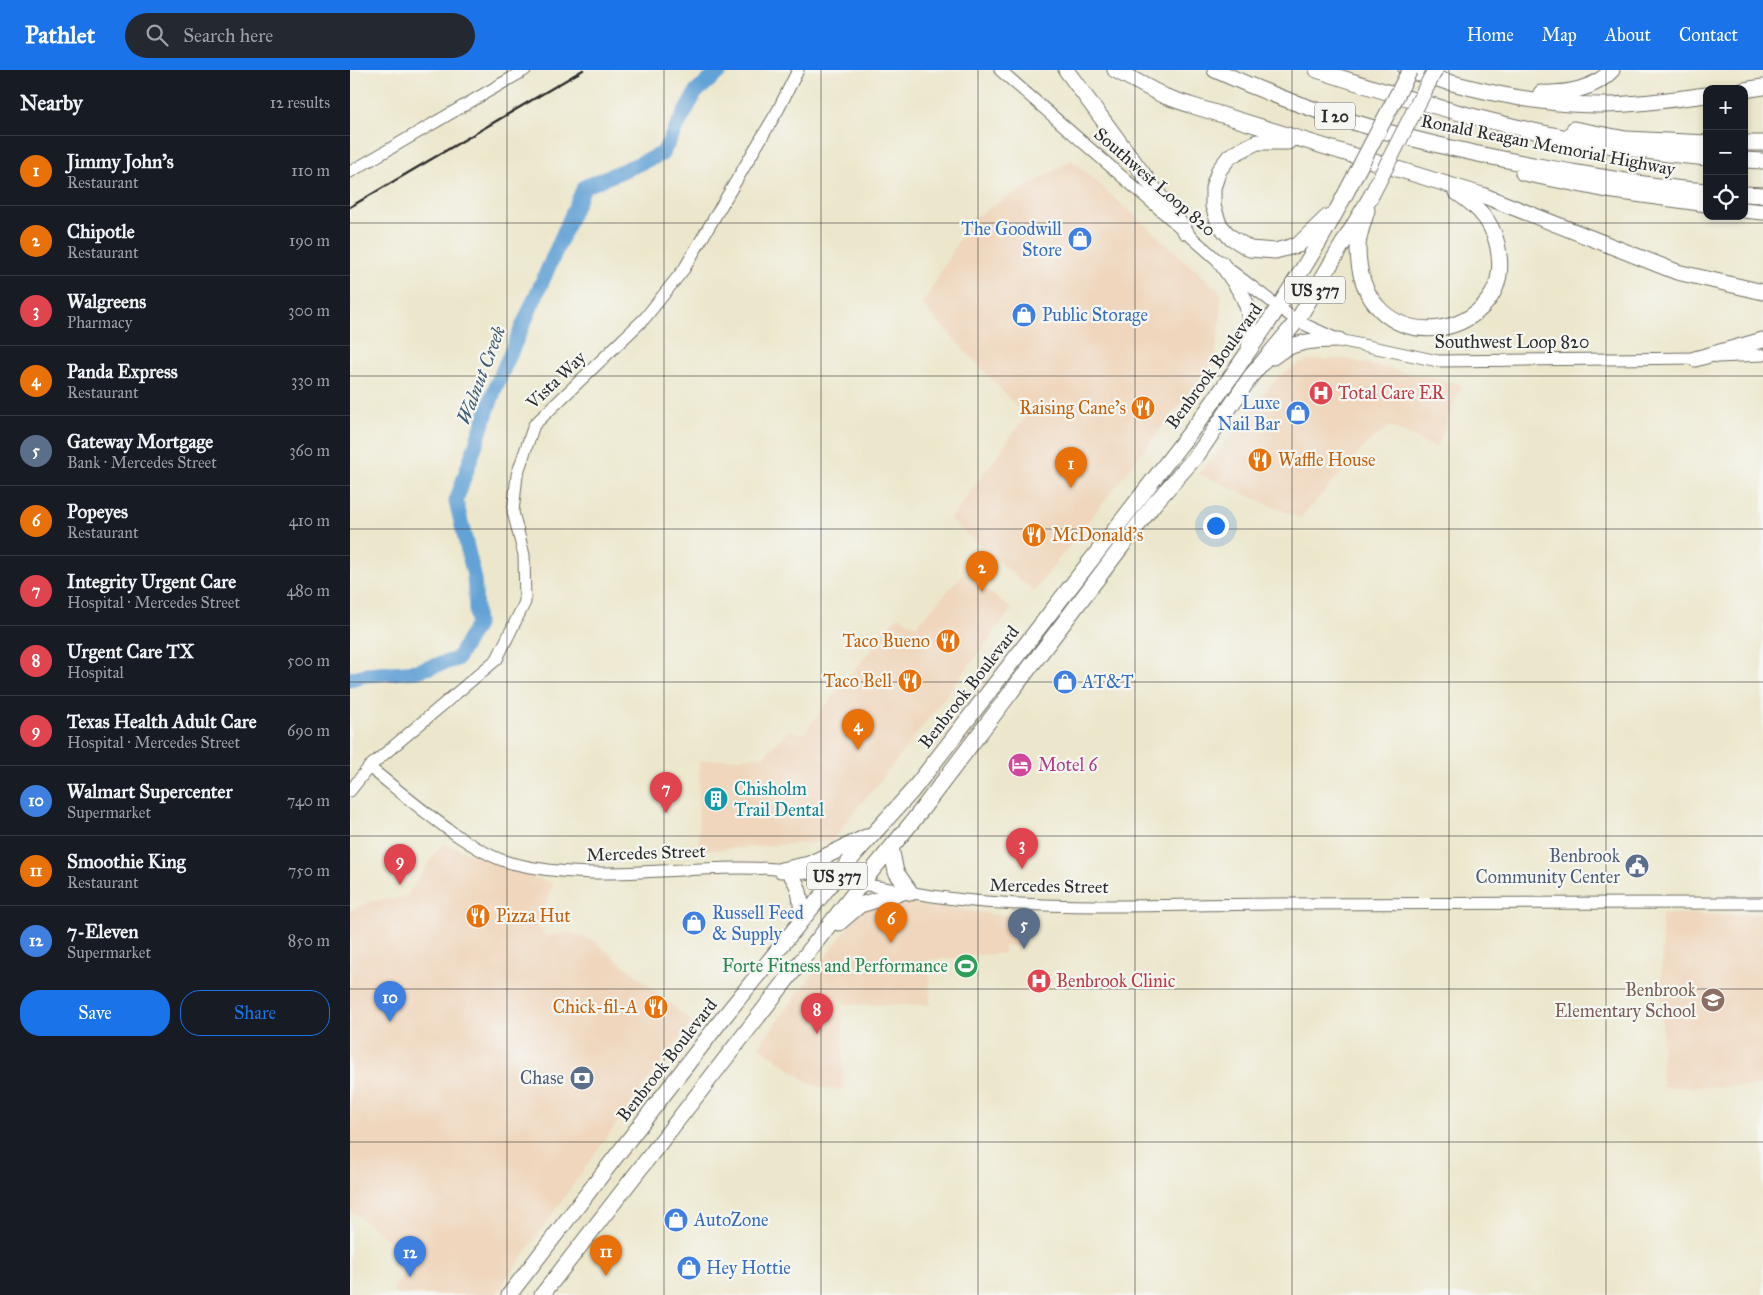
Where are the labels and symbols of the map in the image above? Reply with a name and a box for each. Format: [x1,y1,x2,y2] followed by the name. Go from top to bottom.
[1315,102,1355,129] road number: I 20
[1419,110,1678,182] street label: Ronald Reagan Memorial Highway
[1089,123,1221,241] street label: Southwest Loop 820
[961,218,1062,261] place label: The Goodwill Store
[1067,226,1093,252] shop icon: The Goodwill Store
[1285,276,1345,304] road number: US 377
[1161,299,1267,433] street label: Benbrook Boulevard
[1011,302,1037,328] shop icon: Public Storage
[1042,304,1148,327] place label: Public Storage
[452,322,510,427] water label: Walnut Creek
[1435,331,1589,353] street label: Southwest Loop 820
[521,346,591,414] street label: Vista Way
[1308,380,1334,406] hospital icon: Total Care ER
[1338,382,1446,404] place label: Total Care ER
[1218,392,1280,435] place label: Luxe Nail Bar
[1130,395,1156,421] restaurant icon: Raising Cane's
[1019,397,1126,420] place label: Raising Cane's
[1285,400,1311,426] shop icon: Luxe Nail Bar
[1055,447,1087,488] pin: 1
[1247,447,1273,473] restaurant icon: Waffle House
[1278,449,1376,471] place label: Waffle House
[1203,513,1229,539] your location
[1021,522,1047,548] restaurant icon: McDonald's
[1052,524,1143,546] place label: McDonald's
[966,551,998,592] pin: 2
[914,621,1024,753] street label: Benbrook Boulevard
[935,628,961,654] restaurant icon: Taco Bueno
[843,630,930,652] place label: Taco Bueno
[897,668,923,694] restaurant icon: Taco Bell
[1052,669,1078,695] shop icon: AT&T
[823,670,892,692] place label: Taco Bell
[1081,671,1134,693] place label: AT&T
[842,709,874,750] pin: 4
[1007,752,1033,778] hotel icon: Motel 6
[1038,754,1098,776] place label: Motel 6
[650,772,682,813] pin: 7
[734,778,824,821] place label: Chisholm Trail Dental
[703,786,729,812] building icon: Chisholm Trail Dental
[1006,828,1038,869] pin: 3
[586,840,707,866] street label: Mercedes Street
[384,844,416,885] pin: 9
[1476,845,1621,888] place label: Benbrook Community Center
[1624,853,1650,879] public building icon: Benbrook Community Center
[807,862,867,889] road number: US 377
[989,874,1109,898] street label: Mercedes Street
[712,902,804,945] place label: Russell Feed & Supply
[875,902,907,943] pin: 6
[465,903,491,929] restaurant icon: Pizza Hut
[496,905,571,927] place label: Pizza Hut
[1008,908,1040,949] pin: 5
[681,910,707,936] shop icon: Russell Feed & Supply
[953,953,979,979] sports icon: Forte Fitness and Performance
[722,955,948,977] place label: Forte Fitness and Performance
[1026,968,1052,994] hospital icon: Benbrook Clinic
[1056,970,1176,992] place label: Benbrook Clinic
[1554,979,1697,1022] place label: Benbrook Elementary School
[374,981,406,1022] pin: 10
[1700,987,1726,1013] school or university icon: Benbrook Elementary School
[801,993,833,1034] pin: 8
[612,994,722,1126] street label: Benbrook Boulevard
[643,994,669,1020] restaurant icon: Chick-fil-A
[553,996,638,1018] place label: Chick-fil-A
[569,1065,595,1091] bank icon: Chase
[520,1067,564,1089] place label: Chase
[663,1207,689,1233] shop icon: AutoZone
[693,1209,768,1231] place label: AutoZone
[590,1235,622,1276] pin: 11
[394,1236,426,1277] pin: 12
[676,1255,702,1281] shop icon: Hey Hottie
[706,1257,791,1279] place label: Hey Hottie

